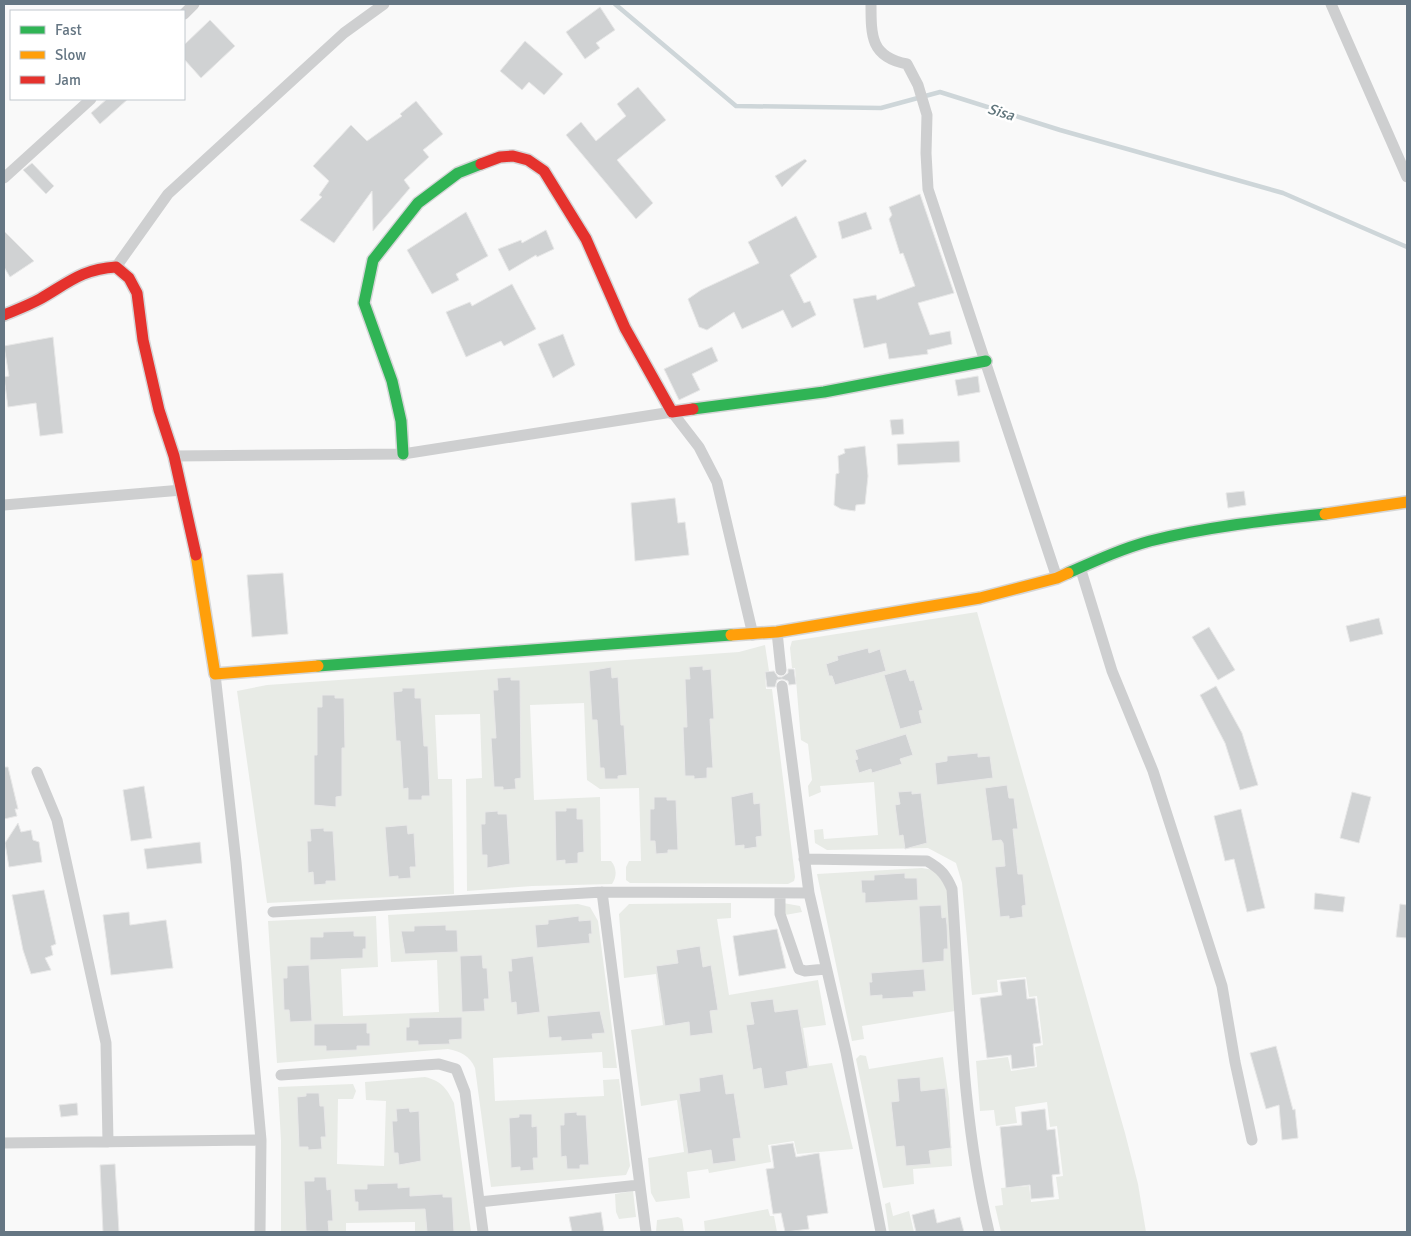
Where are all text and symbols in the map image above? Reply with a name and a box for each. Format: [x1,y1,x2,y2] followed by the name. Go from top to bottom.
[10,10,185,100] legend
[55,21,82,39] text: Fast
[55,46,86,64] text: Slow
[55,71,81,89] text: Jam
[986,100,1017,125] water label: Sisa

